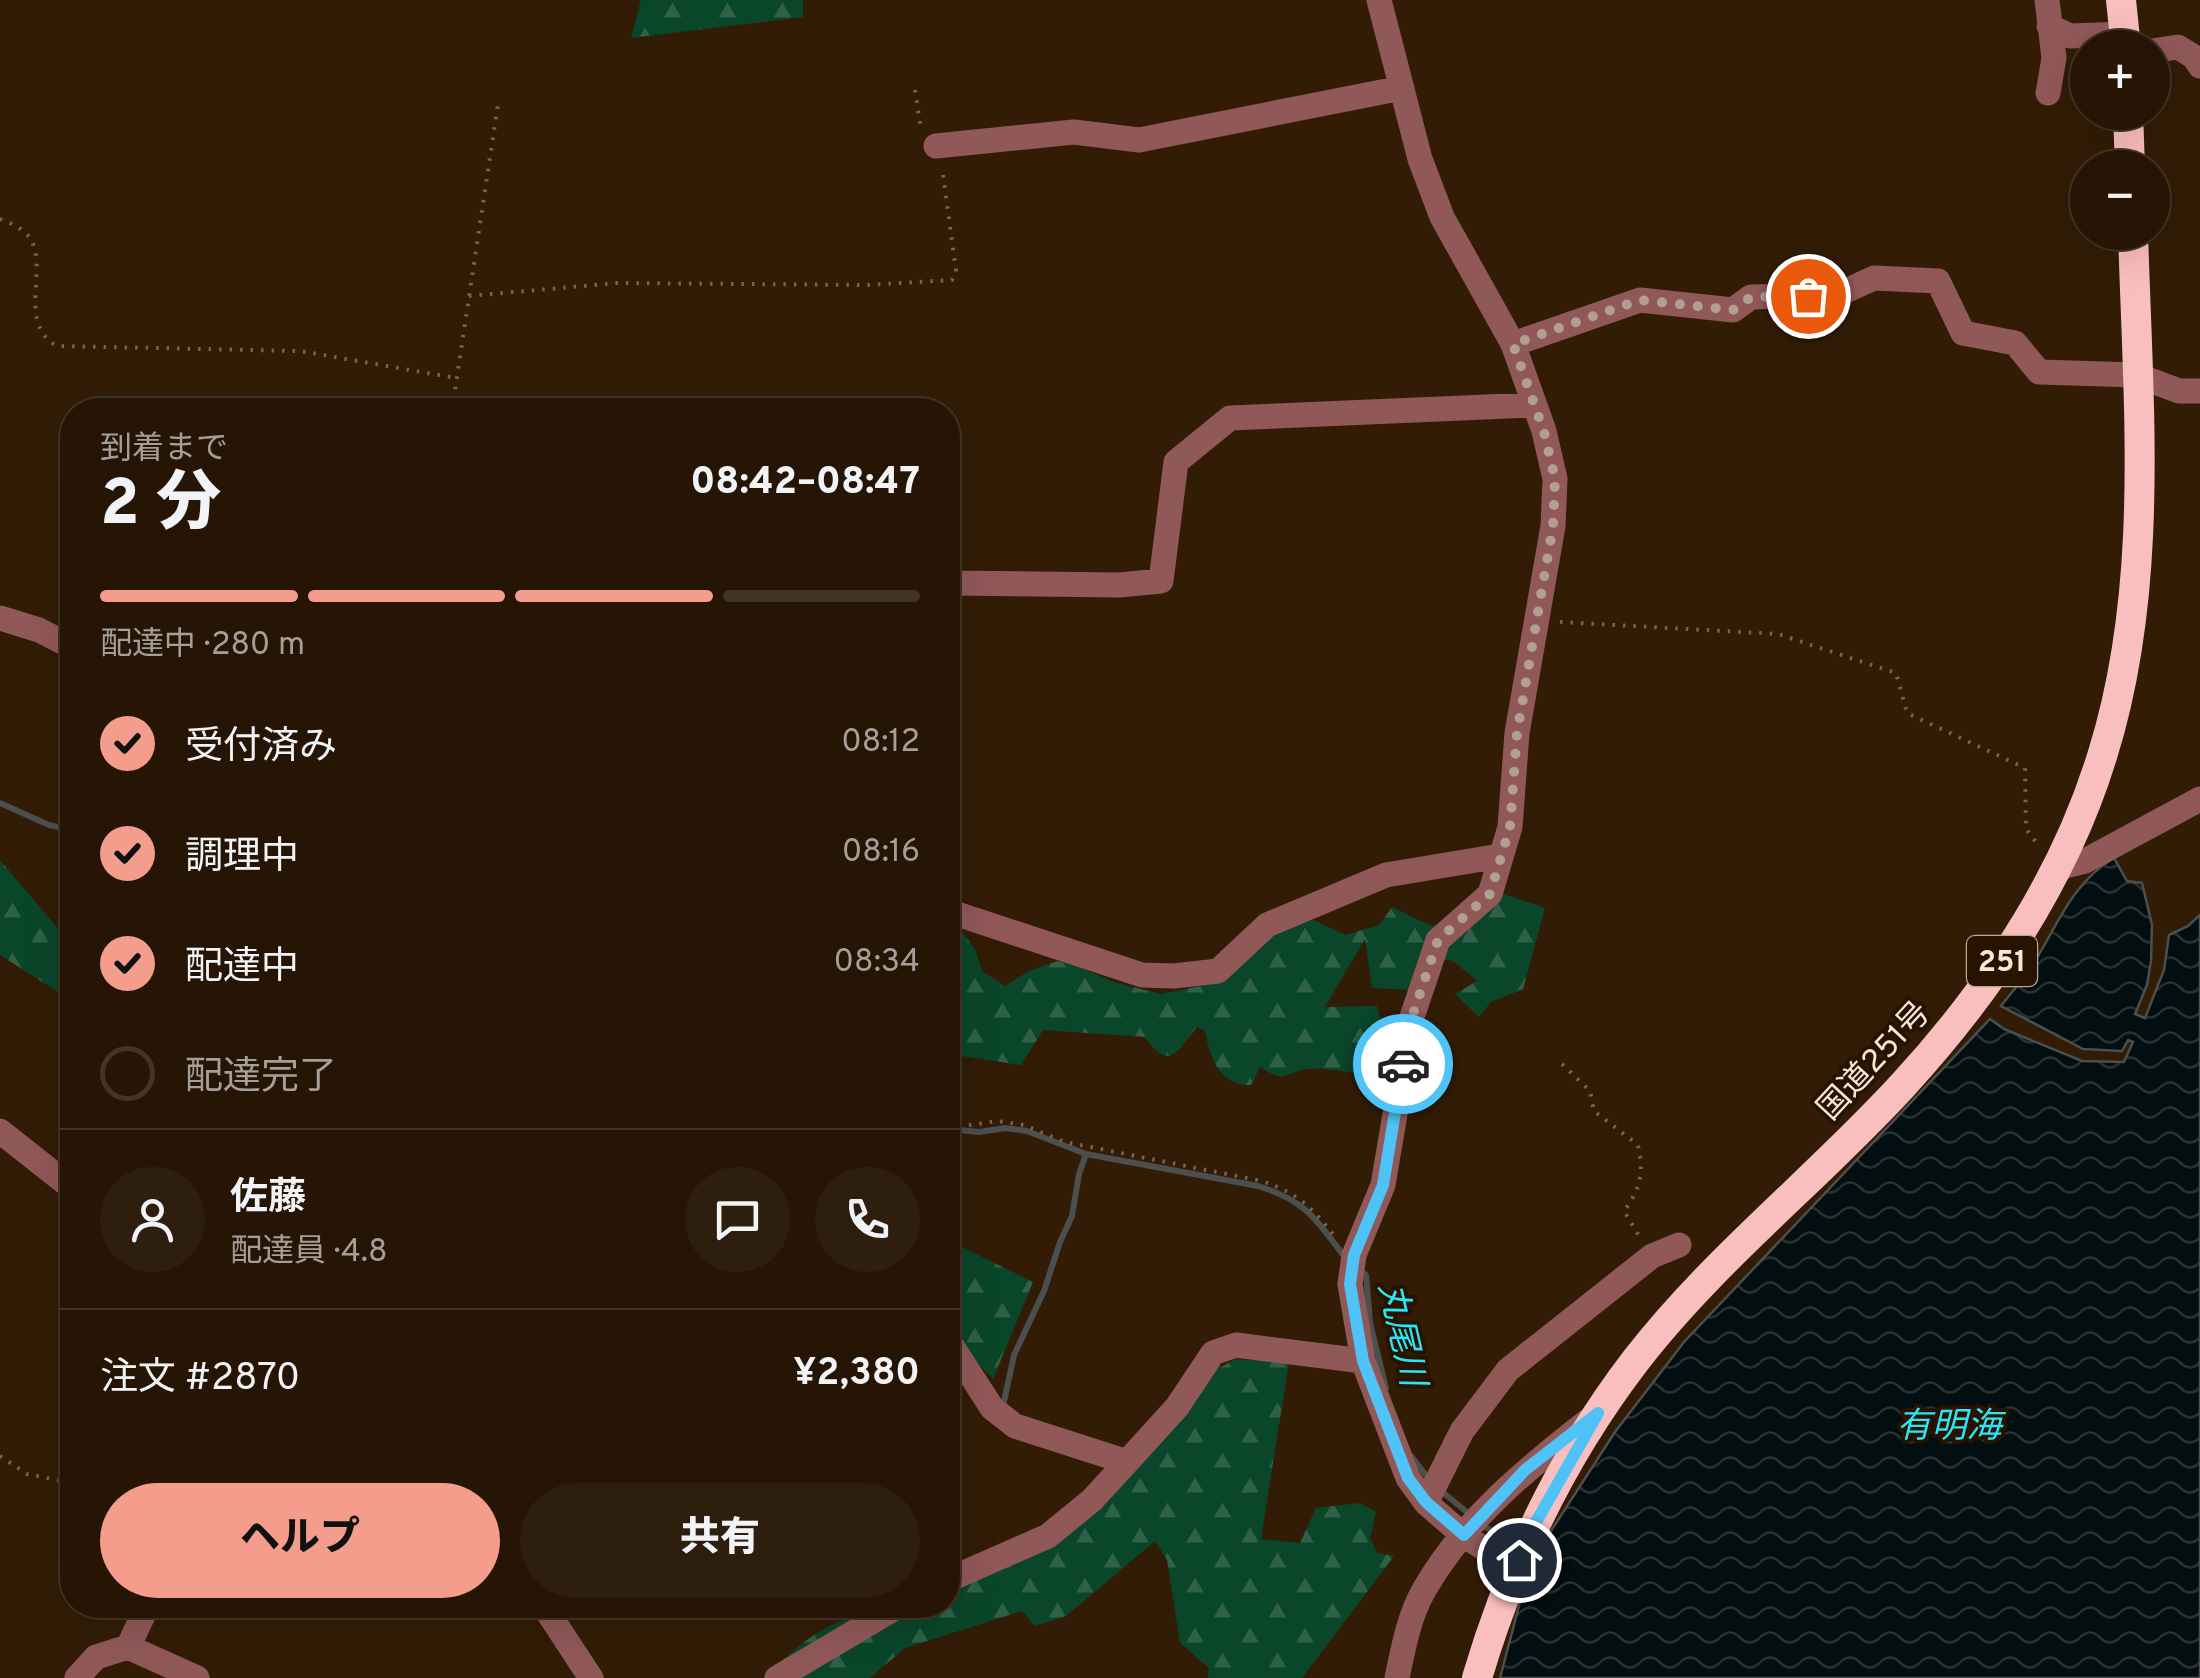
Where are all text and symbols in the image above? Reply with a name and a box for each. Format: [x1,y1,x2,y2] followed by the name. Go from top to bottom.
[2070,30,2170,250] map controls
[2070,30,2170,130] button: +
[2070,150,2170,250] button: −
[1766,254,1851,339] pin
[1781,269,1836,324] icon: bag
[100,430,228,470] text: 到着まで
[690,459,920,508] text: 08:42–08:47
[100,466,221,548] text: 2 分
[100,626,305,666] text: 配達中 · 280 m
[100,716,155,771] icon: check
[841,723,920,763] text: 08:12
[185,724,337,773] text: 受付済み
[100,826,155,881] icon: check
[842,833,920,873] text: 08:16
[185,834,299,883] text: 調理中
[100,936,155,991] icon: check
[1967,936,2037,986] road number: 251
[834,943,920,983] text: 08:34
[185,944,299,993] text: 配達中
[1810,995,1940,1130] street label: 国道251号
[1353,1014,1453,1114] courier
[1376,1037,1431,1092] icon: car
[185,1054,337,1103] text: 配達完了
[100,1167,205,1272] button: person
[685,1167,790,1272] button: chat
[815,1167,920,1272] button: phone
[230,1175,306,1224] text: 佐藤
[230,1233,388,1273] text: 配達員 · 4.8
[1367,1279,1434,1395] water label: 丸尾川
[793,1350,920,1399] text: ¥2,380
[100,1355,300,1404] text: 注文 #2870
[1896,1406,2006,1450] water label: 有明海
[100,1483,500,1598] button: ヘルプ
[520,1483,920,1598] button: 共有
[1477,1518,1562,1603] pin
[1492,1533,1547,1588] icon: home

